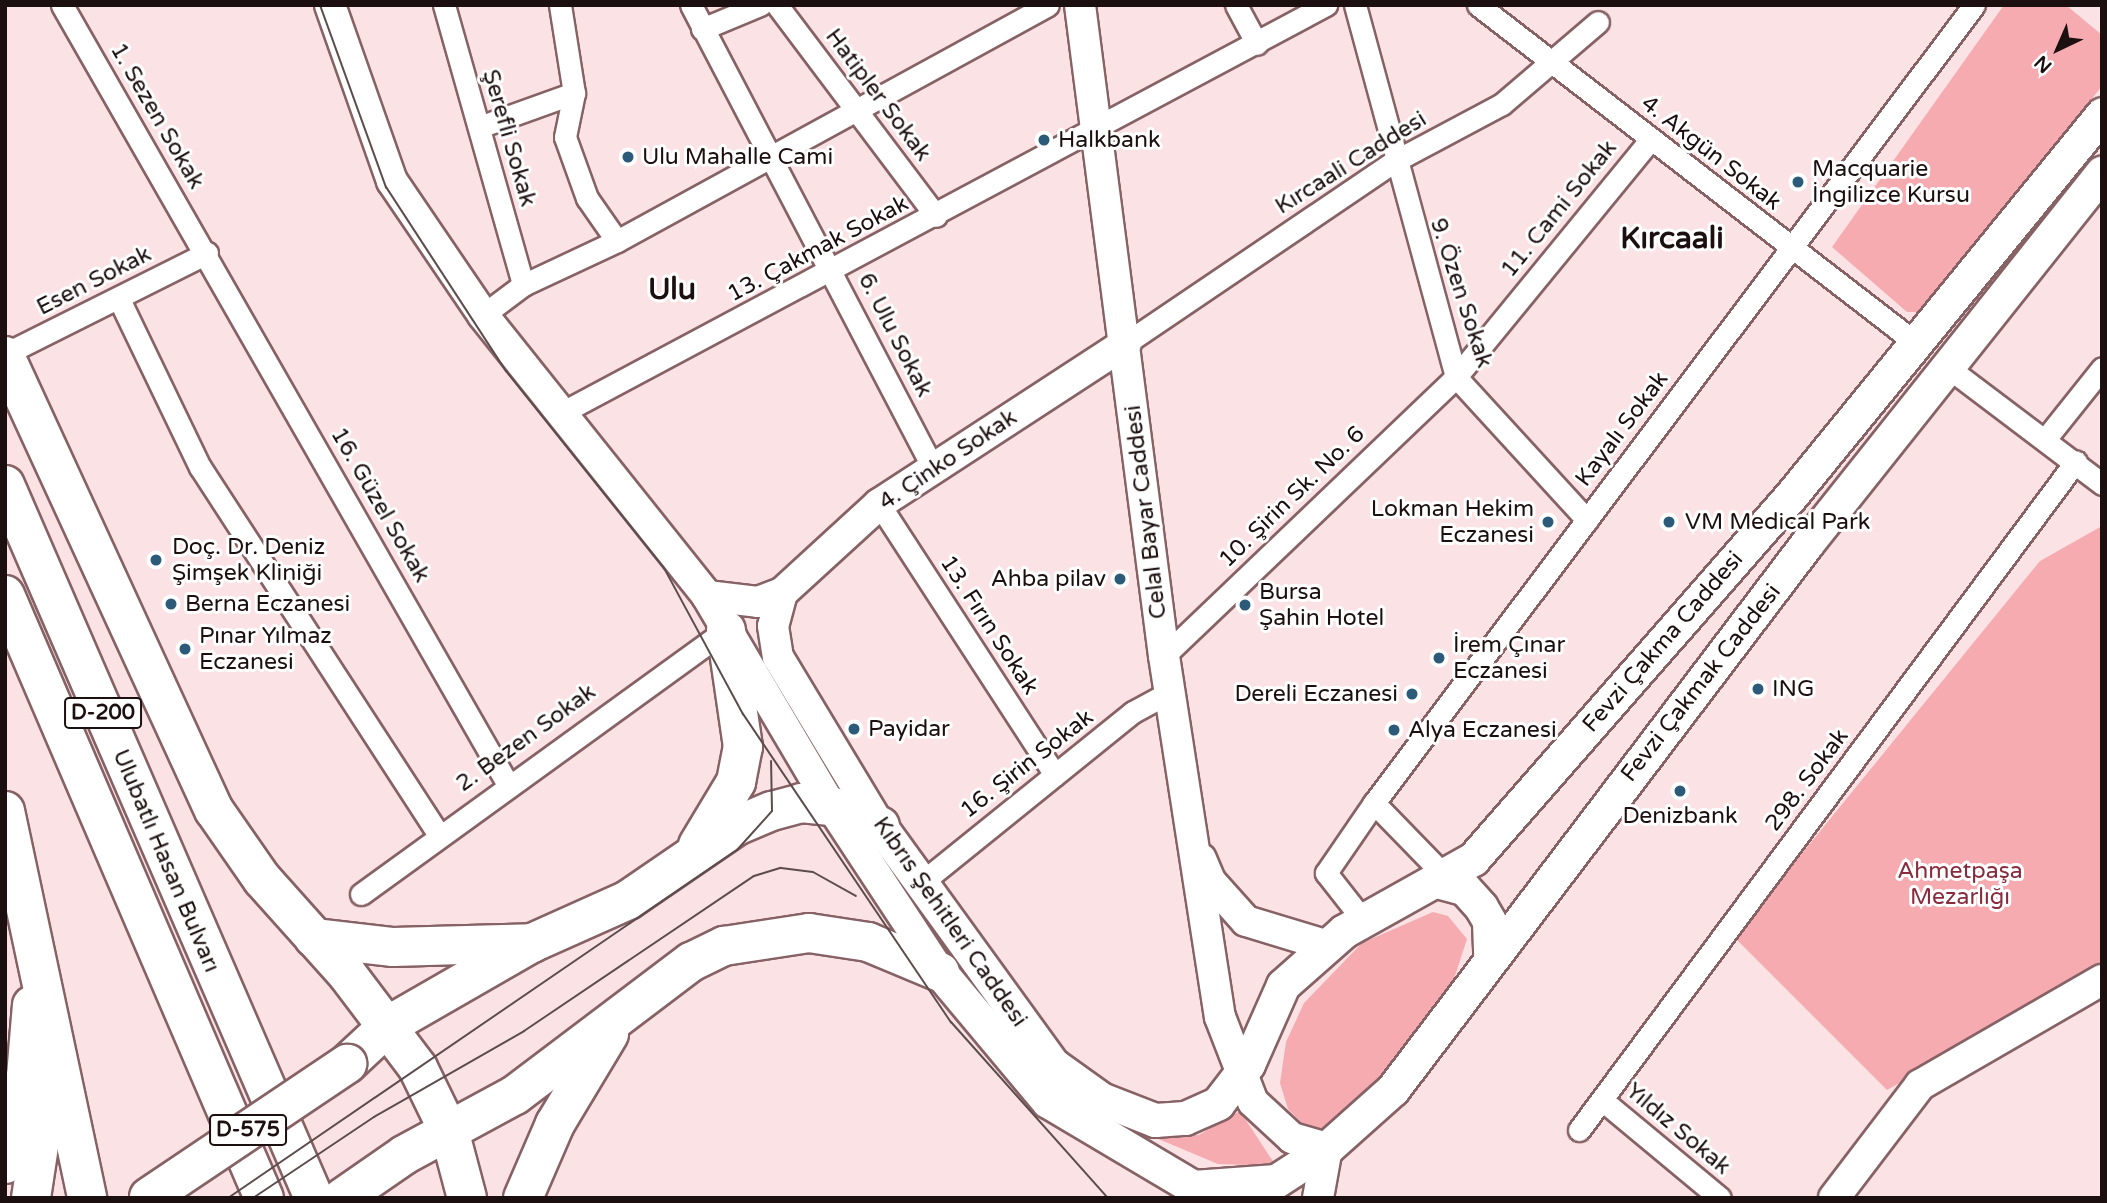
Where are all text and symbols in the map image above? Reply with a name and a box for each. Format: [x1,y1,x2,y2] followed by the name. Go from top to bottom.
[2023,14,2093,84] north arrow
[819,23,937,167] street label: Hatipler Sokak
[104,38,210,194] street label: 1. Sezen Sokak
[2030,51,2057,77] text: N
[476,66,542,210] street label: Şerefli Sokak
[1635,90,1787,216] street label: 4. Akgün Sokak
[1270,105,1432,221] street label: Kırcaali Caddesi
[1058,126,1161,154] place label: Halkbank
[1036,132,1052,148] marker: Halkbank
[1495,135,1623,283] street label: 11. Cami Sokak
[642,143,833,171] place label: Ulu Mahalle Cami
[620,149,636,165] marker: Ulu Mahalle Cami
[1812,155,1970,209] place label: Macquarie İngilizce Kursu
[1790,174,1806,190] marker: Macquarie İngilizce Kursu
[723,190,913,308] street label: 13. Çakmak Sokak
[1424,215,1498,371] street label: 9. Özen Sokak
[1620,221,1724,257] district label: Kırcaali
[32,240,156,322] street label: Esen Sokak
[852,269,938,401] street label: 6. Ulu Sokak
[648,272,696,308] district label: Ulu
[1570,366,1674,492] street label: Kayalı Sokak
[1119,403,1173,621] street label: Celal Bayar Caddesi
[874,404,1022,516] street label: 4. Çinko Sokak
[1213,420,1371,574] street label: 10. Şirin Sk. No. 6
[324,423,436,587] street label: 16. Güzel Sokak
[1371,495,1534,549] place label: Lokman Hekim Eczanesi
[1685,508,1870,536] place label: VM Medical Park
[1659,512,1679,532] marker: VM Medical Park
[1540,514,1556,530] marker: Lokman Hekim Eczanesi
[172,533,325,587] place label: Doç. Dr. Deniz Şimşek Kliniği
[1577,546,1749,738] street label: Fevzi Çakma Caddesi
[146,550,166,570] marker: Doç. Dr. Deniz Şimşek Kliniği
[934,550,1044,700] street label: 13. Fırın Sokak
[991,565,1106,593] place label: Ahba pilav
[1112,571,1128,587] marker: Ahba pilav
[1259,578,1384,632] place label: Bursa Şahin Hotel
[1615,579,1787,787] street label: Fevzi Çakmak Caddesi
[185,590,350,618] place label: Berna Eczanesi
[163,596,179,612] marker: Berna Eczanesi
[1237,597,1253,613] marker: Bursa Şahin Hotel
[199,622,332,676] place label: Pınar Yılmaz Eczanesi
[1453,631,1565,685] place label: İrem Çınar Eczanesi
[177,641,193,657] marker: Pınar Yılmaz Eczanesi
[1431,650,1447,666] marker: İrem Çınar Eczanesi
[1772,675,1814,703] place label: ING
[451,678,601,798] street label: 2. Bezen Sokak
[1234,680,1398,708] place label: Dereli Eczanesi
[1750,681,1766,697] marker: ING
[1404,686,1420,702] marker: Dereli Eczanesi
[63,696,143,730] road number: D-200
[955,704,1099,824] street label: 16. Şirin Sokak
[868,715,950,743] place label: Payidar
[1408,716,1557,744] place label: Alya Eczanesi
[846,721,862,737] marker: Payidar
[1386,722,1402,738] marker: Alya Eczanesi
[1760,723,1854,837] street label: 298. Sokak
[107,745,225,977] street label: Ulubatlı Hasan Bulvarı
[1672,783,1688,799] marker: Denizbank
[1622,802,1738,830] place label: Denizbank
[867,812,1033,1032] street label: Kıbrıs Şehitleri Caddesi
[1897,857,2023,911] park label: Ahmetpaşa Mezarlığı
[1620,1077,1736,1181] street label: Yıldız Sokak
[208,1112,288,1148] road number: D-575

